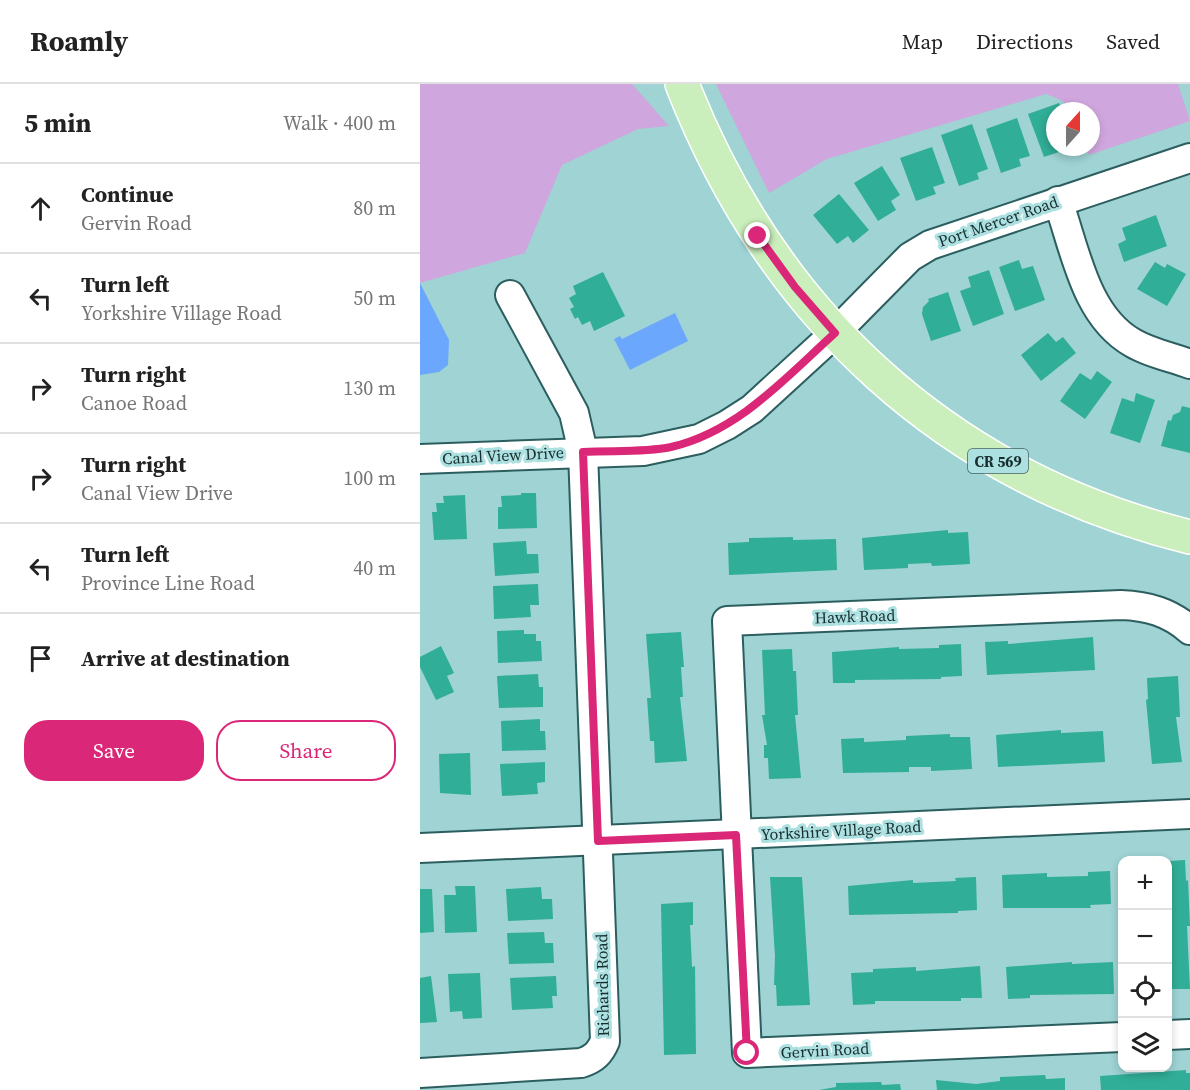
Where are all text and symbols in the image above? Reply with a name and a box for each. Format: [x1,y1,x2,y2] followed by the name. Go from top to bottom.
[30,22,128,60] text: Roamly
[902,27,943,56] text: Map
[976,27,1073,56] text: Directions
[1106,27,1160,56] text: Saved
[1046,102,1100,156] north arrow
[24,105,91,141] text: 5 min
[283,109,396,137] text: Walk · 400 m
[81,179,174,209] text: Continue
[935,190,1061,252] street label: Port Mercer Road
[24,192,57,225] icon: ahead
[353,194,396,222] text: 80 m
[81,209,192,237] text: Gervin Road
[744,222,770,248] route end
[81,269,169,299] text: Turn left
[24,282,57,315] icon: left
[353,284,396,312] text: 50 m
[81,299,282,327] text: Yorkshire Village Road
[81,359,186,389] text: Turn right
[24,372,57,405] icon: right
[343,374,396,402] text: 130 m
[81,389,187,417] text: Canoe Road
[442,441,564,469] street label: Canal View Drive
[81,449,186,479] text: Turn right
[968,449,1028,473] road number: CR 569
[24,462,57,495] icon: right
[343,464,396,492] text: 100 m
[81,479,233,507] text: Canal View Drive
[81,539,169,569] text: Turn left
[24,552,57,585] icon: left
[353,554,396,582] text: 40 m
[81,569,255,597] text: Province Line Road
[814,604,896,628] street label: Hawk Road
[24,642,57,675] icon: arrive
[81,643,290,673] text: Arrive at destination
[24,720,204,781] button: Save
[216,720,396,781] button: Share
[760,815,922,845] street label: Yorkshire Village Road
[1118,856,1172,1072] map controls
[1118,856,1172,910] button: +
[1118,910,1172,964] button: −
[590,933,614,1037] street label: Richards Road
[1118,964,1172,1018] button: locate
[1118,1018,1172,1072] button: layers
[780,1037,870,1063] street label: Gervin Road
[733,1039,759,1065] route start

